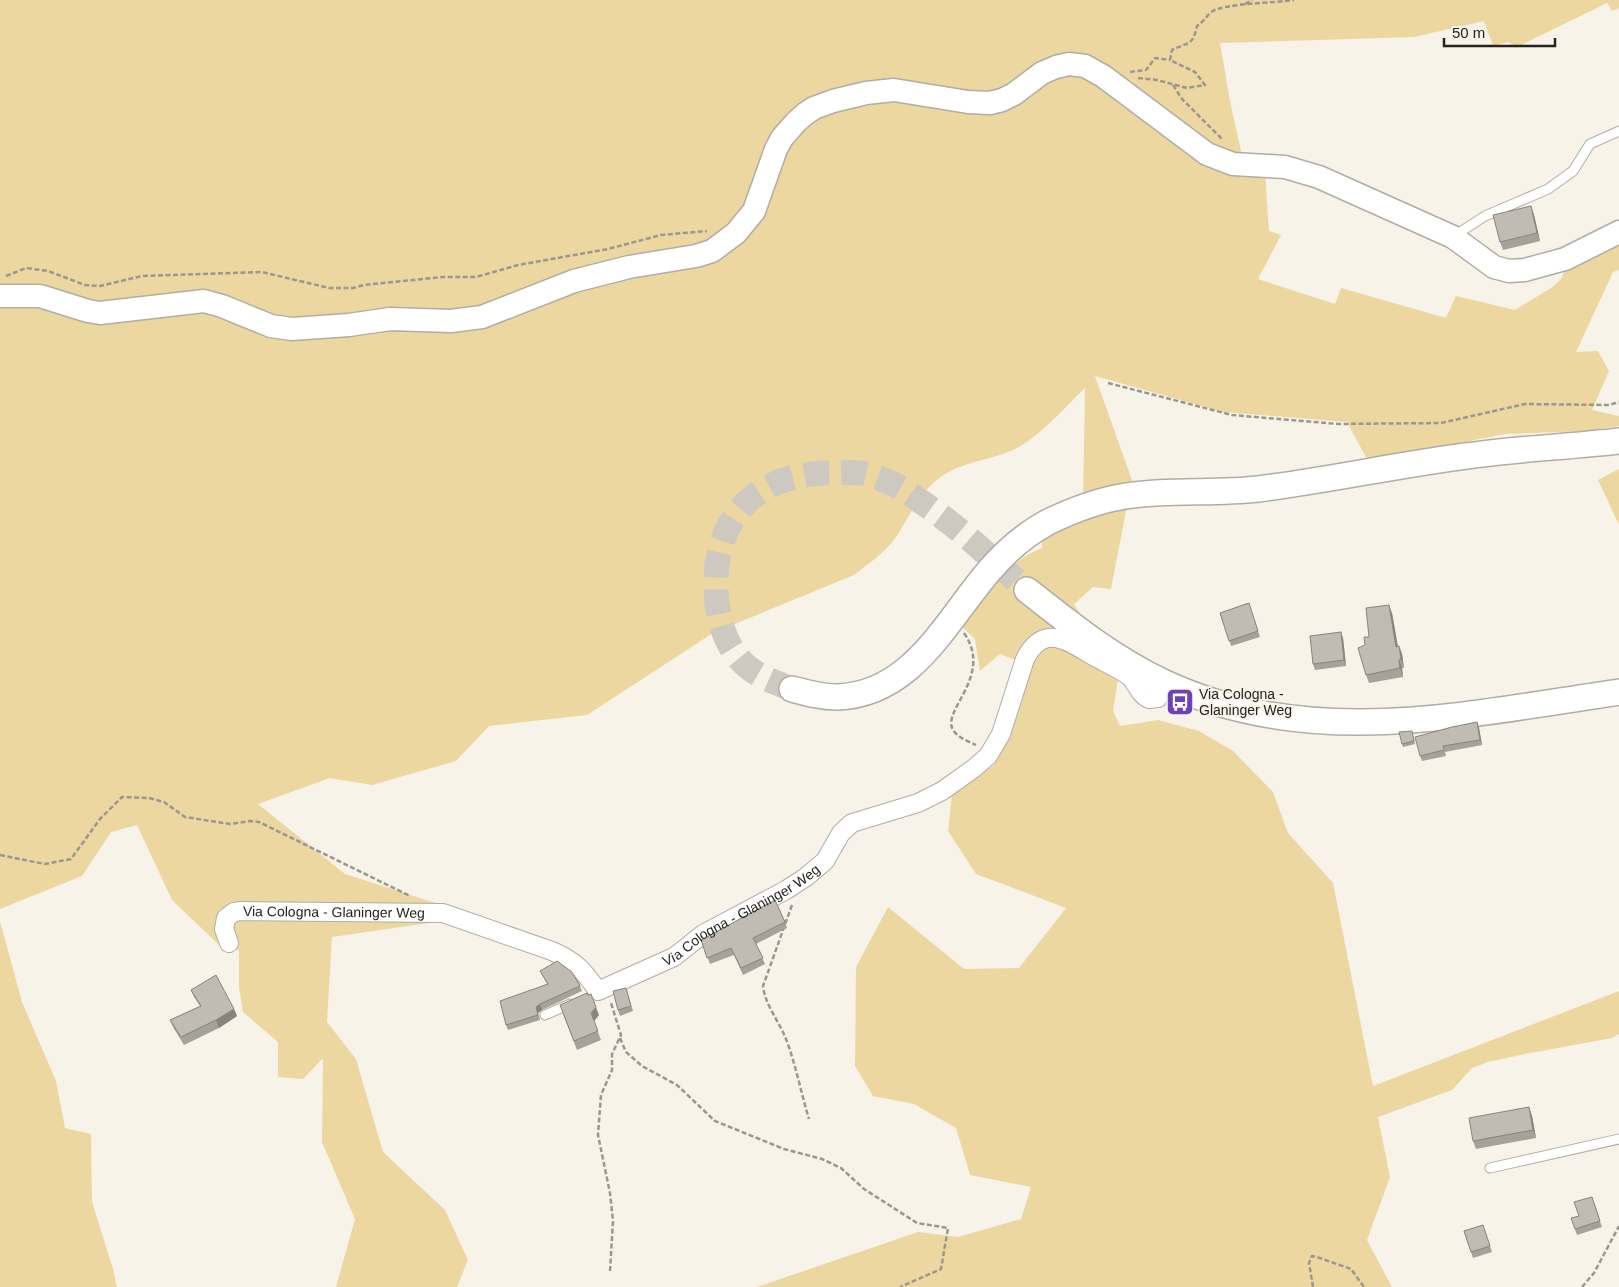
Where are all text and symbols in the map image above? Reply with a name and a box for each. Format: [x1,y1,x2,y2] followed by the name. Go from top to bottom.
[1444,15,1555,47] scale bar
[1452,24,1485,41] text: 50 m
[1199,686,1292,718] place label: Via Cologna - Glaninger Weg
[1165,687,1195,717] bus stop icon: Via Cologna - Glaninger Weg
[660,861,823,969] street label: Via Cologna - Glaninger Weg
[243,903,425,921] street label: Via Cologna - Glaninger Weg

